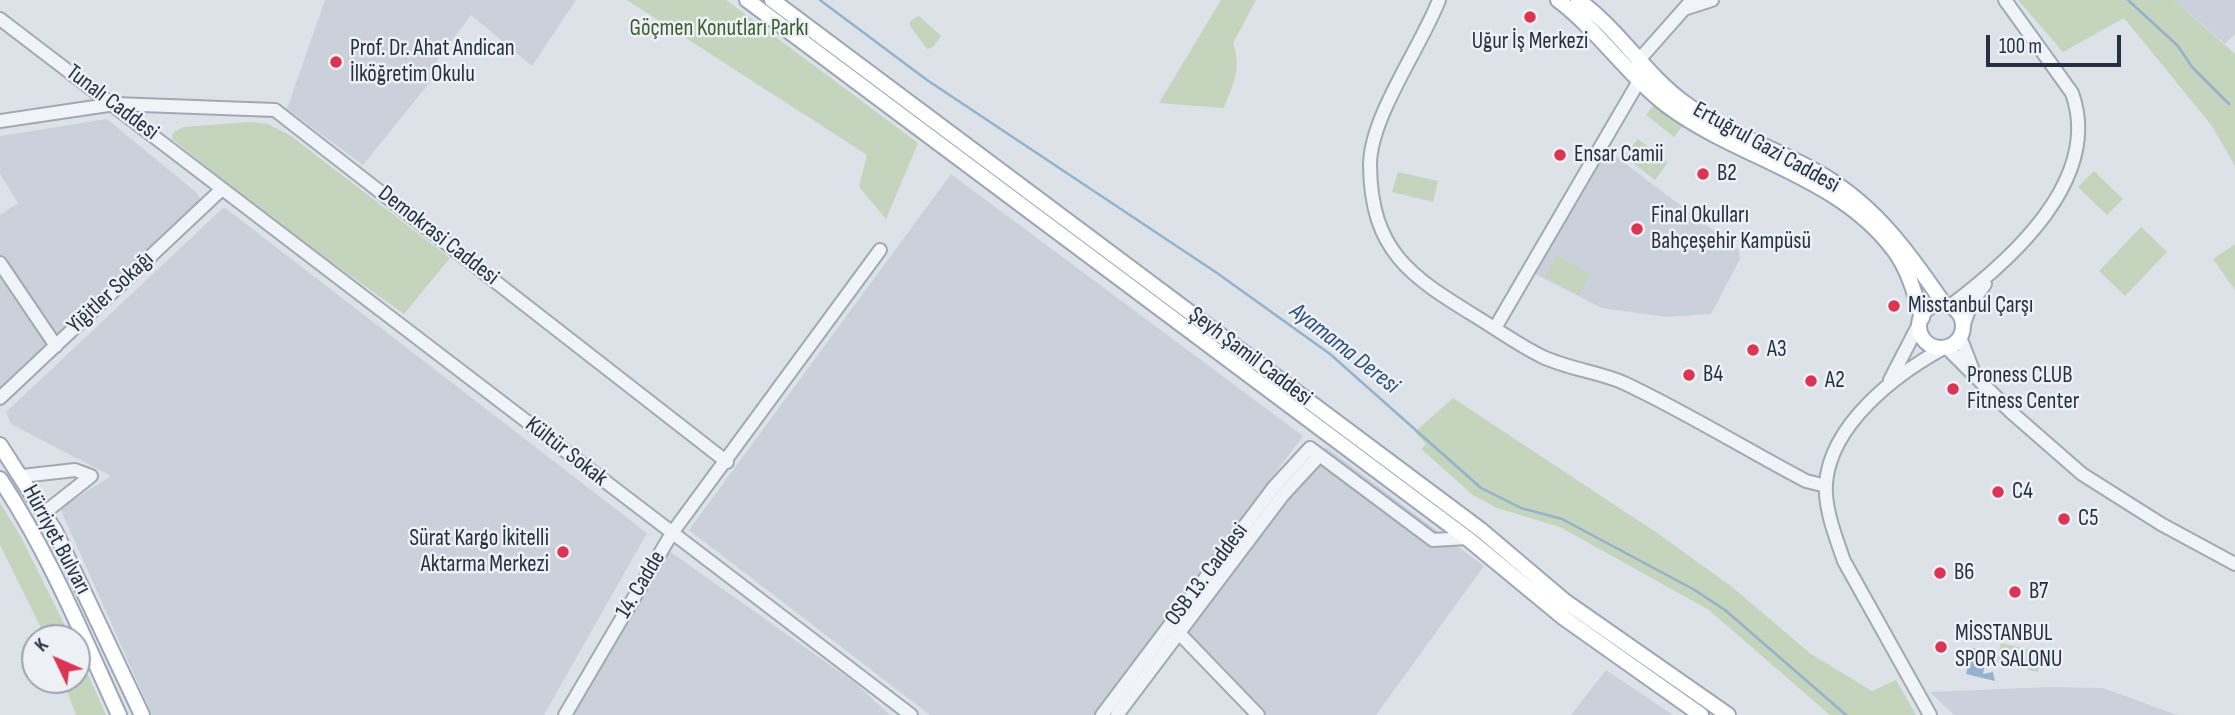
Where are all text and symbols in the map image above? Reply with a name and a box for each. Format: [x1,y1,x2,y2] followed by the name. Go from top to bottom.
[1522,9,1538,25] marker: Uğur İş Merkezi
[629,15,809,43] park label: Göçmen Konutları Parkı
[1990,21,2125,65] scale bar
[1472,28,1588,56] place label: Uğur İş Merkezi
[1999,34,2042,59] text: 100 m
[350,35,515,89] place label: Prof. Dr. Ahat Andican İlköğretim Okulu
[328,54,344,70] marker: Prof. Dr. Ahat Andican İlköğretim Okulu
[60,59,164,147] street label: Tunalı Caddesi
[1688,96,1844,200] street label: Ertuğrul Gazi Caddesi
[1574,141,1664,169] place label: Ensar Camii
[1552,147,1568,163] marker: Ensar Camii
[1717,160,1737,188] place label: B2
[1695,166,1711,182] marker: B2
[372,180,504,292] street label: Demokrasi Caddesi
[1651,202,1811,256] place label: Final Okulları Bahçeşehir Kampüsü
[1629,221,1645,237] marker: Final Okulları Bahçeşehir Kampüsü
[62,246,160,340] street label: Yiğitler Sokağı
[1908,292,2033,320] place label: Misstanbul Çarşı
[1283,297,1405,401] water label: Ayamama Deresi
[1886,298,1902,314] marker: Misstanbul Çarşı
[1183,302,1317,412] street label: Şeyh Şamil Caddesi
[1767,336,1787,364] place label: A3
[1745,342,1761,358] marker: A3
[1703,361,1723,389] place label: B4
[1967,362,2079,416] place label: Proness CLUB Fitness Center
[1681,367,1697,383] marker: B4
[1825,367,1845,395] place label: A2
[1803,373,1819,389] marker: A2
[1945,381,1961,397] marker: Proness CLUB Fitness Center
[519,411,613,493] street label: Kültür Sokak
[2012,478,2033,506] place label: C4
[16,481,96,599] street label: Hürriyet Bulvarı
[1990,484,2006,500] marker: C4
[2078,505,2098,533] place label: C5
[2056,511,2072,527] marker: C5
[1160,518,1254,632] street label: OSB 13. Caddesi
[409,525,549,579] place label: Sürat Kargo İkitelli Aktarma Merkezi
[555,544,571,560] marker: Sürat Kargo İkitelli Aktarma Merkezi
[610,546,672,624] street label: 14. Cadde
[1954,559,1974,587] place label: B6
[1932,565,1948,581] marker: B6
[2029,578,2048,606] place label: B7
[2007,584,2023,600] marker: B7
[1955,620,2062,674] place label: MİSSTANBUL SPOR SALONU
[21,624,91,694] north arrow
[30,634,54,657] text: K
[1933,639,1949,655] marker: MİSSTANBUL SPOR SALONU

